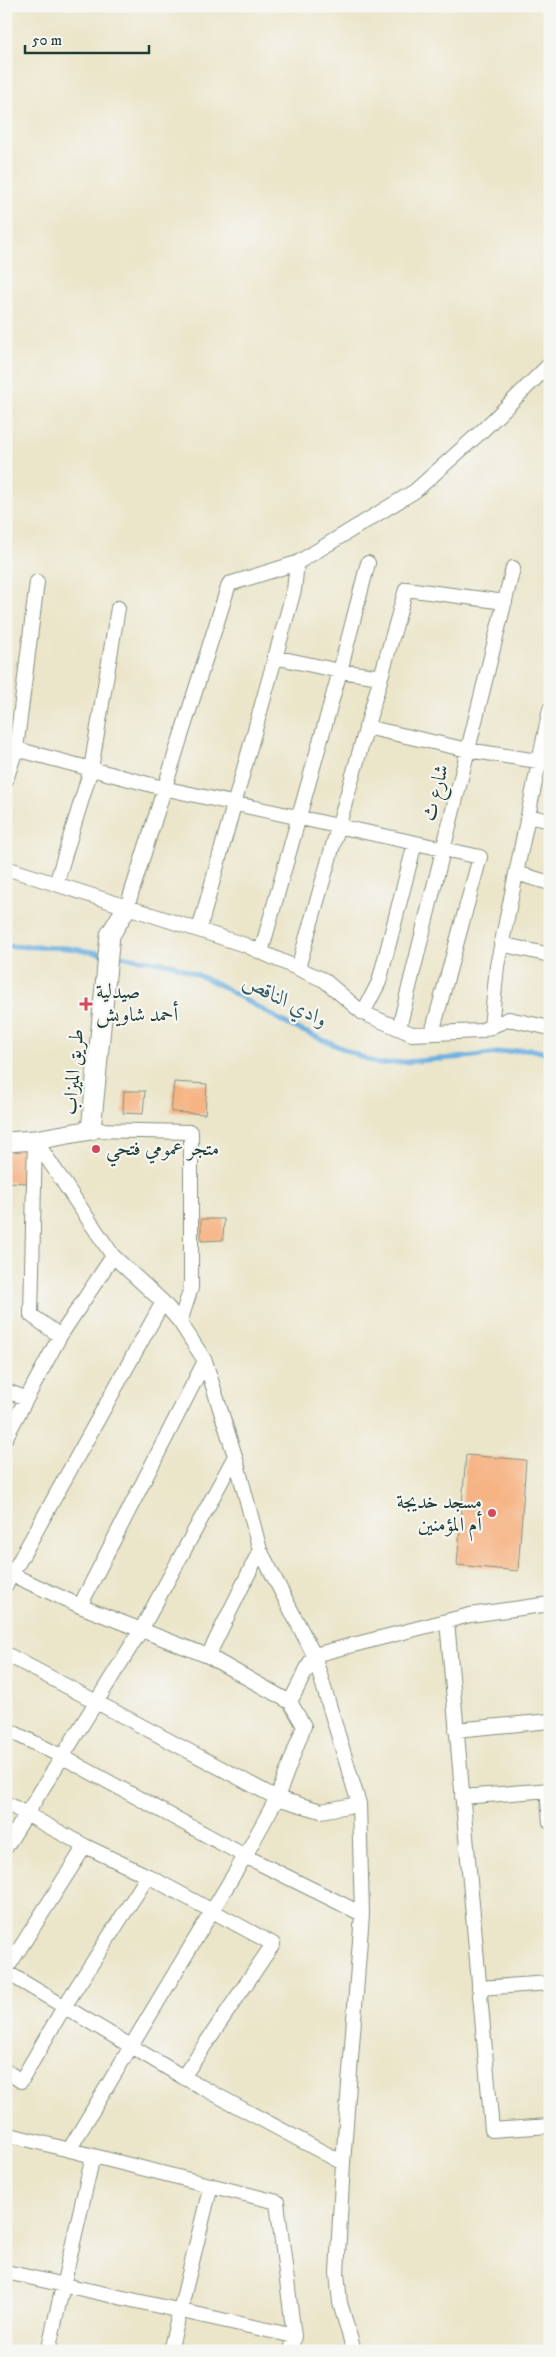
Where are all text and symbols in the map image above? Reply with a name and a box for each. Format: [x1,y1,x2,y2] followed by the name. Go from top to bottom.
[25,22,149,54] scale bar
[32,31,62,50] text: 50 m
[417,762,459,825] street label: شارع ث
[237,968,332,1035] water label: وادي الناقص
[96,980,179,1028] place label: صيدلية أحمد شاويش
[80,998,92,1010] marker: صيدلية أحمد شاويش
[58,1028,90,1116] street label: طريق الميزاب
[106,1137,219,1167] place label: متجر عمومي فتحي
[90,1143,102,1155] marker: متجر عمومي فتحي
[397,1490,482,1542] place label: مسجد خديجة أم المؤمنين
[486,1507,498,1519] marker: مسجد خديجة أم المؤمنين

